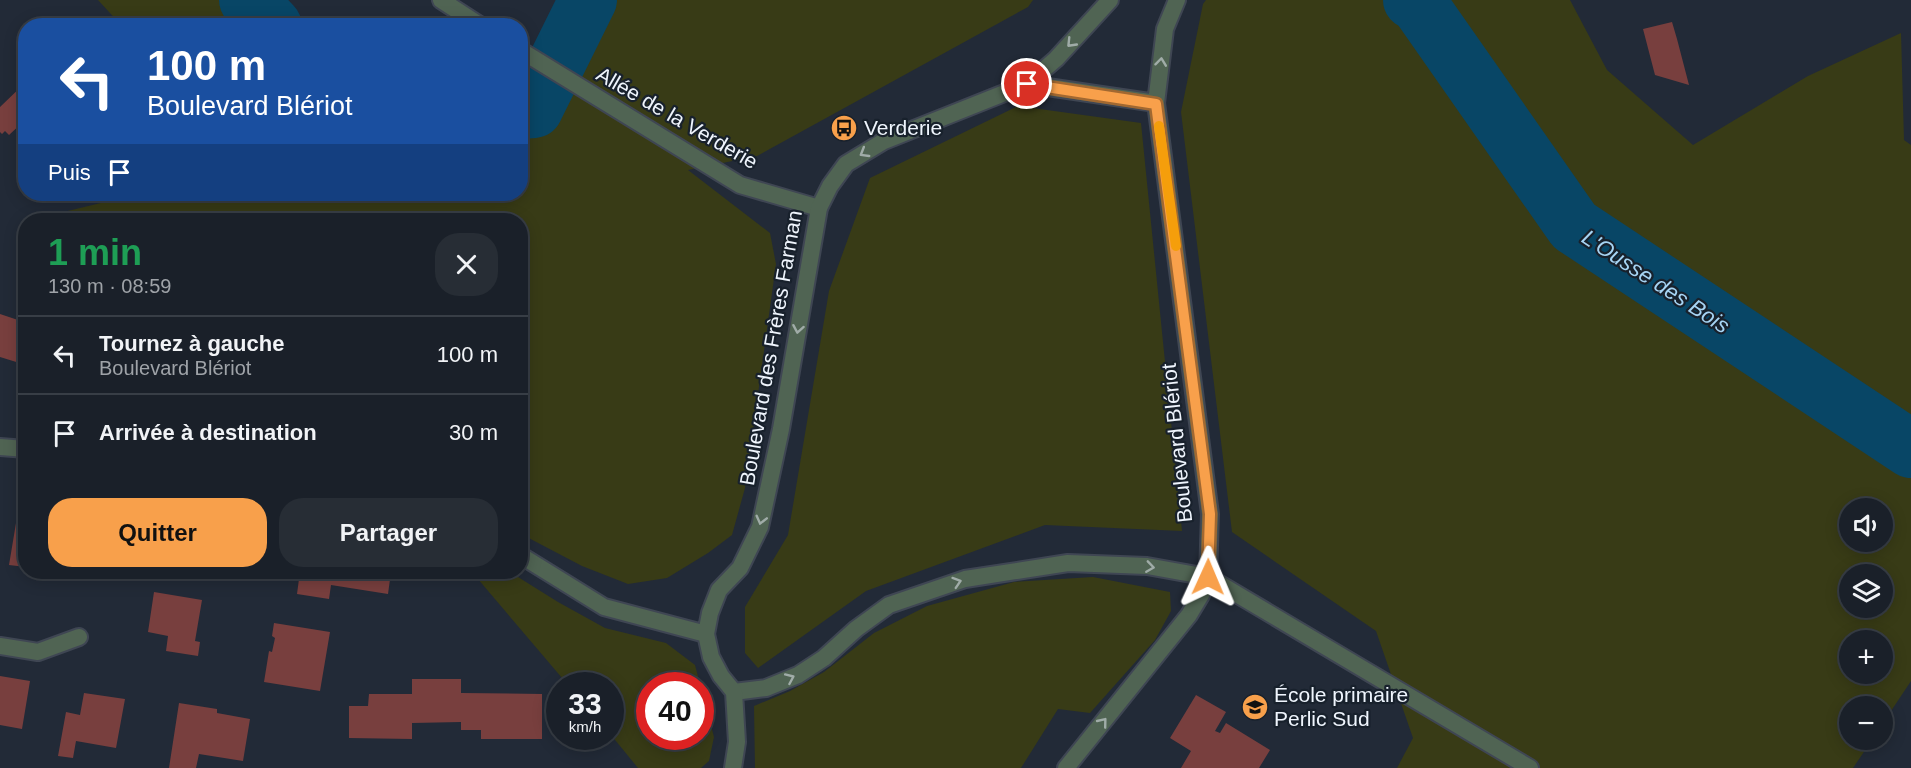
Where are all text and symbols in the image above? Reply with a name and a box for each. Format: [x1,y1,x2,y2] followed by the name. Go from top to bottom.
[1067,37,1078,47] one-way arrow
[48,42,126,120] icon: left
[147,42,266,89] text: 100 m
[1001,58,1052,109] pin
[1154,58,1167,67] one-way arrow
[593,62,762,173] street label: Allée de la Verderie
[1010,67,1043,100] icon: arrive
[147,91,353,121] text: Boulevard Blériot
[829,113,859,143] bus stop icon: Verderie
[864,116,942,139] place label: Verderie
[860,146,870,158] one-way arrow
[103,156,136,189] icon: arrive
[48,160,91,185] text: Puis
[735,209,806,487] street label: Boulevard des Frères Farman
[1577,225,1734,338] water label: L'Ousse des Bois
[48,232,142,273] text: 1 min
[435,233,498,296] button: close
[48,275,171,297] text: 130 m · 08:59
[793,324,805,333] one-way arrow
[99,331,284,356] text: Tournez à gauche
[48,339,81,372] icon: left
[437,342,498,367] text: 100 m
[99,357,251,379] text: Boulevard Blériot
[1157,362,1196,524] street label: Boulevard Blériot
[48,417,81,450] icon: arrive
[99,420,317,445] text: Arrivée à destination
[449,420,498,445] text: 30 m
[48,498,267,567] button: Quitter
[279,498,498,567] button: Partager
[1839,498,1893,750] map controls
[1839,498,1893,552] button: sound
[756,515,769,525] one-way arrow
[1176,545,1240,609] position arrow
[1146,560,1155,573] one-way arrow
[1839,564,1893,618] button: layers
[951,576,962,589] one-way arrow
[1839,630,1893,684] button: +
[636,672,714,750] speed limit sign: 40
[784,673,795,685] one-way arrow
[1274,683,1408,730] place label: École primaire Perlic Sud
[568,687,602,720] text: 33
[1240,692,1270,722] school or university icon: École primaire Perlic Sud
[1839,696,1893,750] button: −
[569,718,601,735] text: km/h
[1095,718,1106,729] one-way arrow

